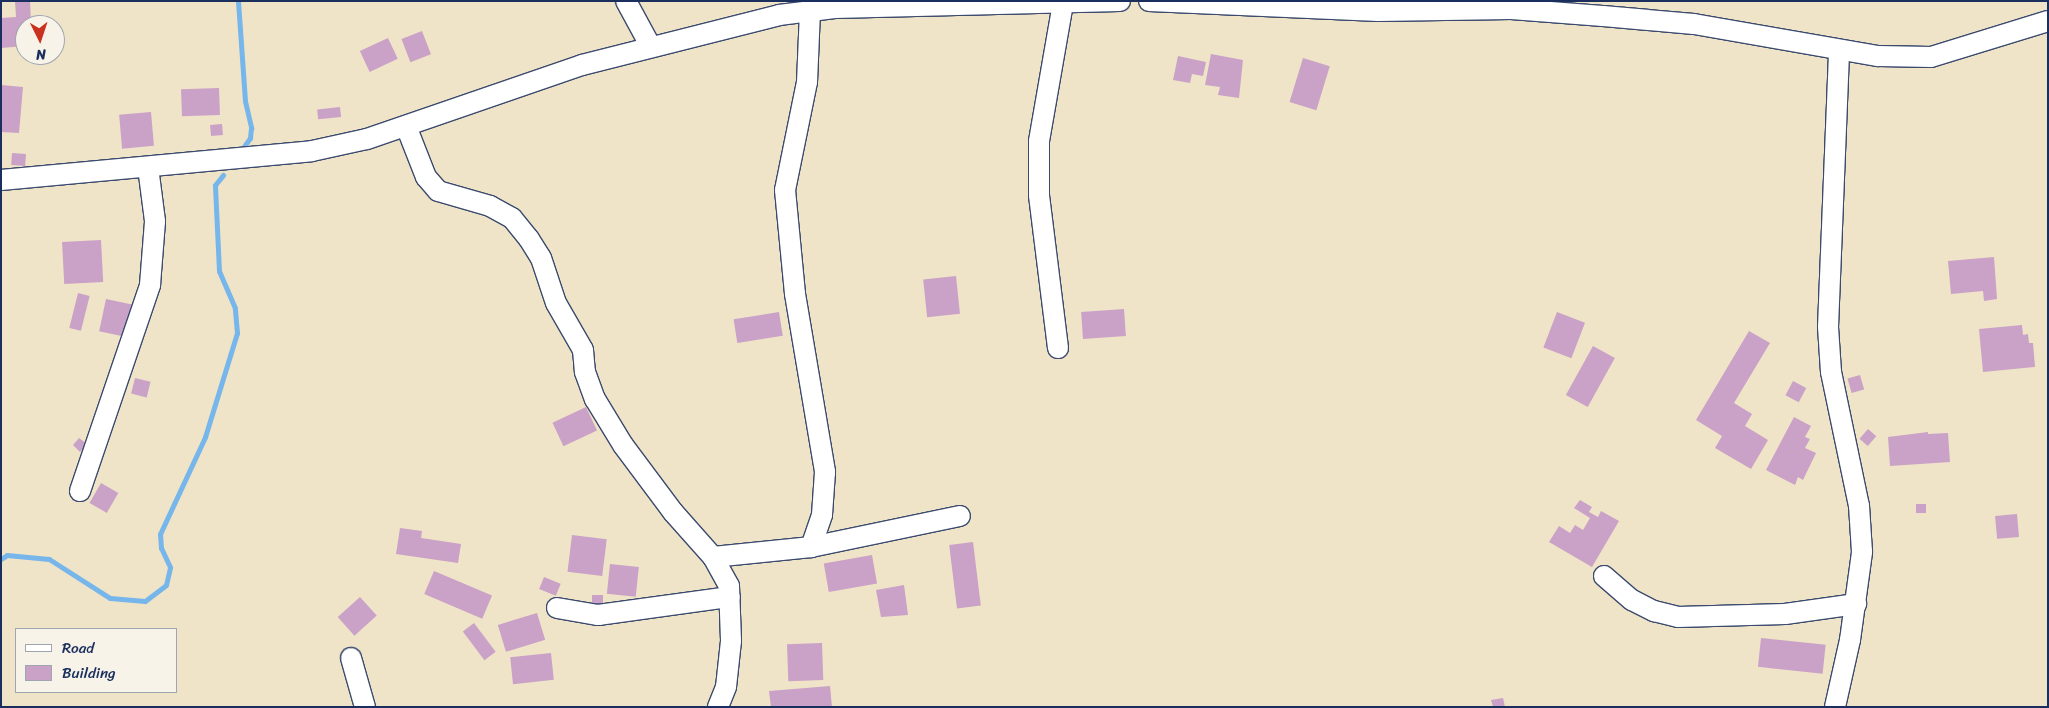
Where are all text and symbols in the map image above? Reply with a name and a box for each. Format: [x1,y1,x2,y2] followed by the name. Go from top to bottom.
[15,15,65,65] north arrow
[35,42,47,67] text: N
[15,628,178,693] legend
[62,635,94,661] text: Road
[62,660,116,686] text: Building

